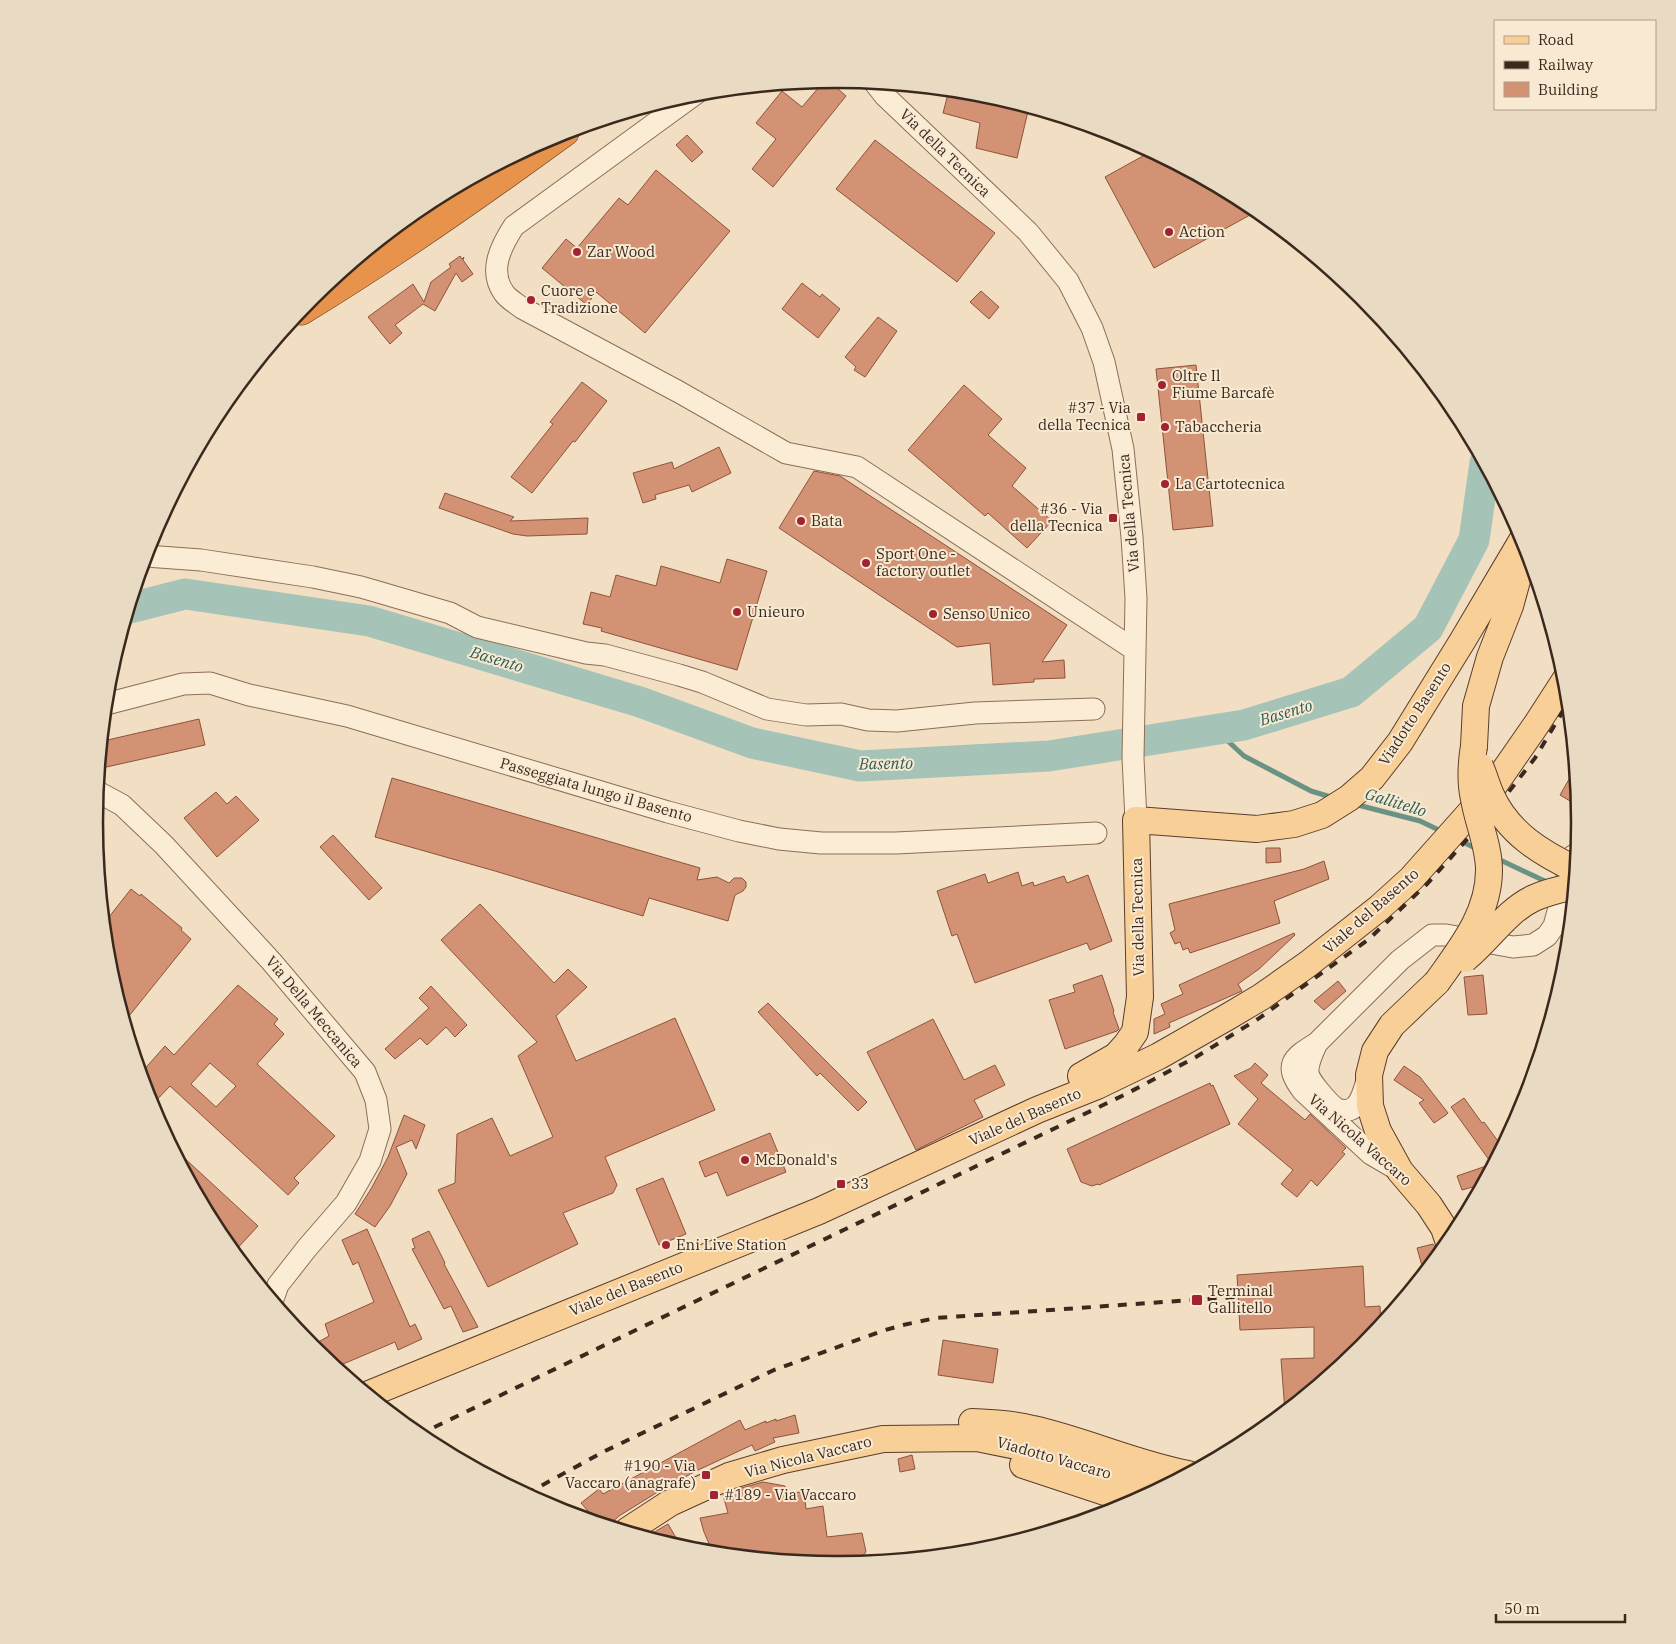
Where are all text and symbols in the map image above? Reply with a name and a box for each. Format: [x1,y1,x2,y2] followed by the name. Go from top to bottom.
[1494,20,1656,110] legend
[1538,30,1574,49] text: Road
[1538,55,1593,74] text: Railway
[1538,80,1598,99] text: Building
[896,104,995,201] street label: Via della Tecnica
[1179,222,1225,241] place label: Action
[1163,226,1175,238] marker: Action
[587,242,655,261] place label: Zar Wood
[571,246,583,258] marker: Zar Wood
[541,281,618,317] place label: Cuore e Tradizione
[525,294,537,306] marker: Cuore e Tradizione
[1172,366,1275,402] place label: Oltre Il Fiume Barcafè
[1156,379,1168,391] marker: Oltre Il Fiume Barcafè
[1038,398,1131,434] place label: #37 - Via della Tecnica
[1135,411,1147,423] marker: #37 - Via della Tecnica
[1175,417,1262,436] place label: Tabaccheria
[1159,421,1171,433] marker: Tabaccheria
[1114,453,1143,573] street label: Via della Tecnica
[1175,474,1285,493] place label: La Cartotecnica
[1159,478,1171,490] marker: La Cartotecnica
[1010,499,1103,535] place label: #36 - Via della Tecnica
[811,511,843,530] place label: Bata
[1107,512,1119,524] marker: #36 - Via della Tecnica
[795,515,807,527] marker: Bata
[876,544,970,580] place label: Sport One - factory outlet
[860,557,872,569] marker: Sport One - factory outlet
[747,602,805,621] place label: Unieuro
[943,604,1030,623] place label: Senso Unico
[731,606,743,618] marker: Unieuro
[927,608,939,620] marker: Senso Unico
[467,641,526,677] water label: Basento
[1374,658,1455,769] street label: Viadotto Basento
[1256,694,1315,730] water label: Basento
[498,753,694,826] street label: Passeggiata lungo il Basento
[858,753,913,773] water label: Basento
[1363,783,1429,821] water label: Gallitello
[1127,857,1148,977] street label: Via della Tecnica
[1319,864,1422,957] street label: Viale del Basento
[262,952,367,1071] street label: Via Della Meccanica
[966,1083,1084,1150] street label: Viale del Basento
[1305,1090,1416,1190] street label: Via Nicola Vaccaro
[755,1150,837,1169] place label: McDonald's
[739,1154,751,1166] marker: McDonald's
[851,1174,869,1193] place label: 33
[835,1178,847,1190] marker: 33
[676,1235,787,1254] place label: Eni Live Station
[660,1239,672,1251] marker: Eni Live Station
[566,1257,685,1320] street label: Viale del Basento
[1208,1281,1273,1317] place label: Terminal Gallitello
[1190,1293,1204,1307] marker: Terminal Gallitello
[742,1432,873,1482] street label: Via Nicola Vaccaro
[995,1432,1114,1483] street label: Viadotto Vaccaro
[565,1456,696,1492] place label: #190 - Via Vaccaro (anagrafe)
[700,1469,712,1481] marker: #190 - Via Vaccaro (anagrafe)
[724,1485,856,1504] place label: #189 - Via Vaccaro
[708,1489,720,1501] marker: #189 - Via Vaccaro
[1496,1592,1625,1624] scale bar
[1504,1599,1540,1618] text: 50 m

